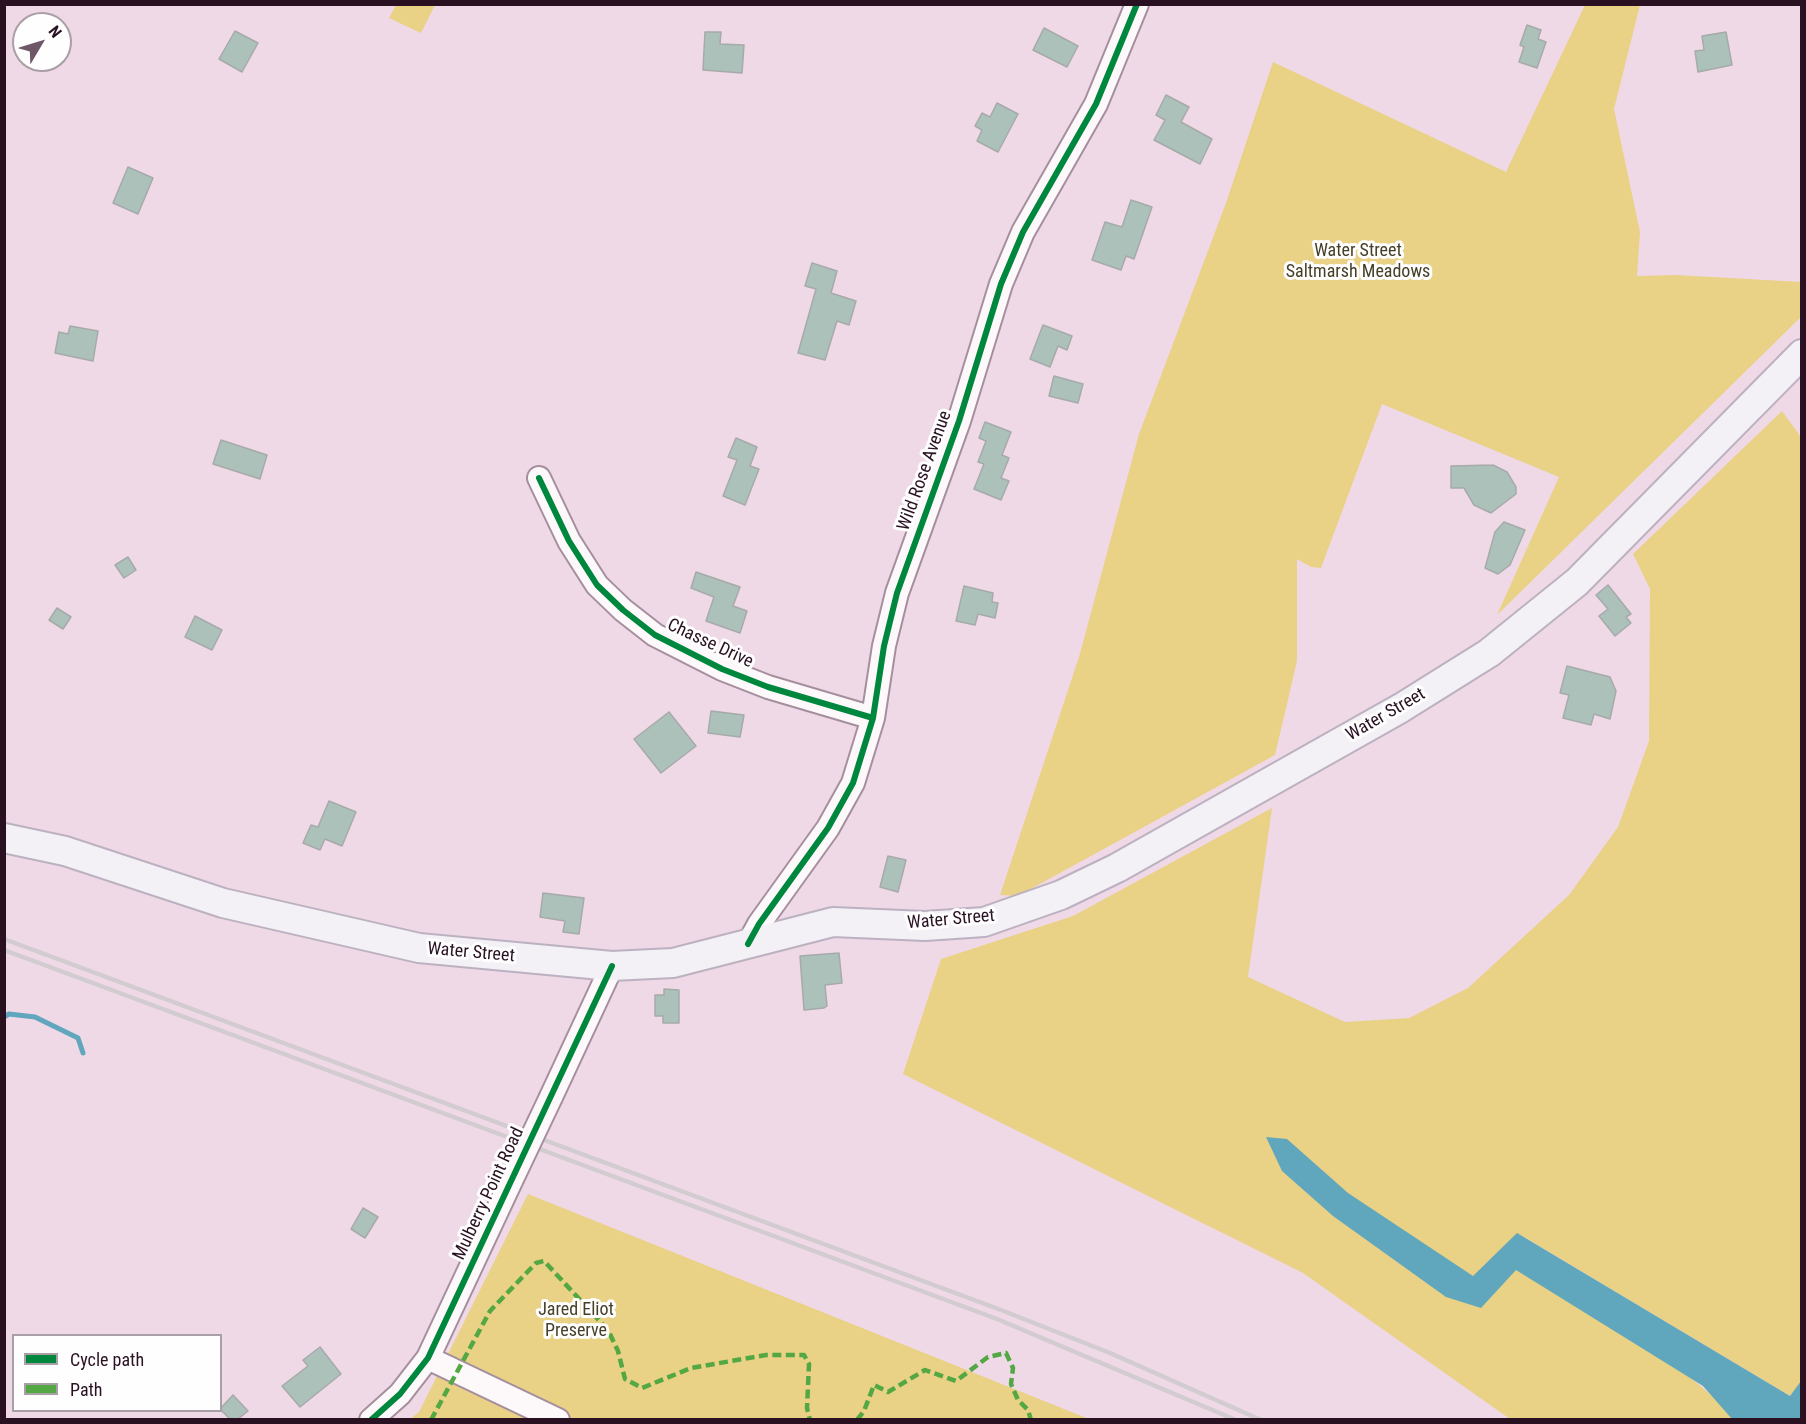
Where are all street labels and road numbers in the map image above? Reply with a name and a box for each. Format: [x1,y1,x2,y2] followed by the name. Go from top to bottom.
[893,408,957,534] street label: Wild Rose Avenue
[664,615,756,673] street label: Chasse Drive
[1343,684,1429,746] street label: Water Street
[906,905,996,935] street label: Water Street
[426,938,516,968] street label: Water Street
[449,1124,529,1264] street label: Mulberry Point Road

